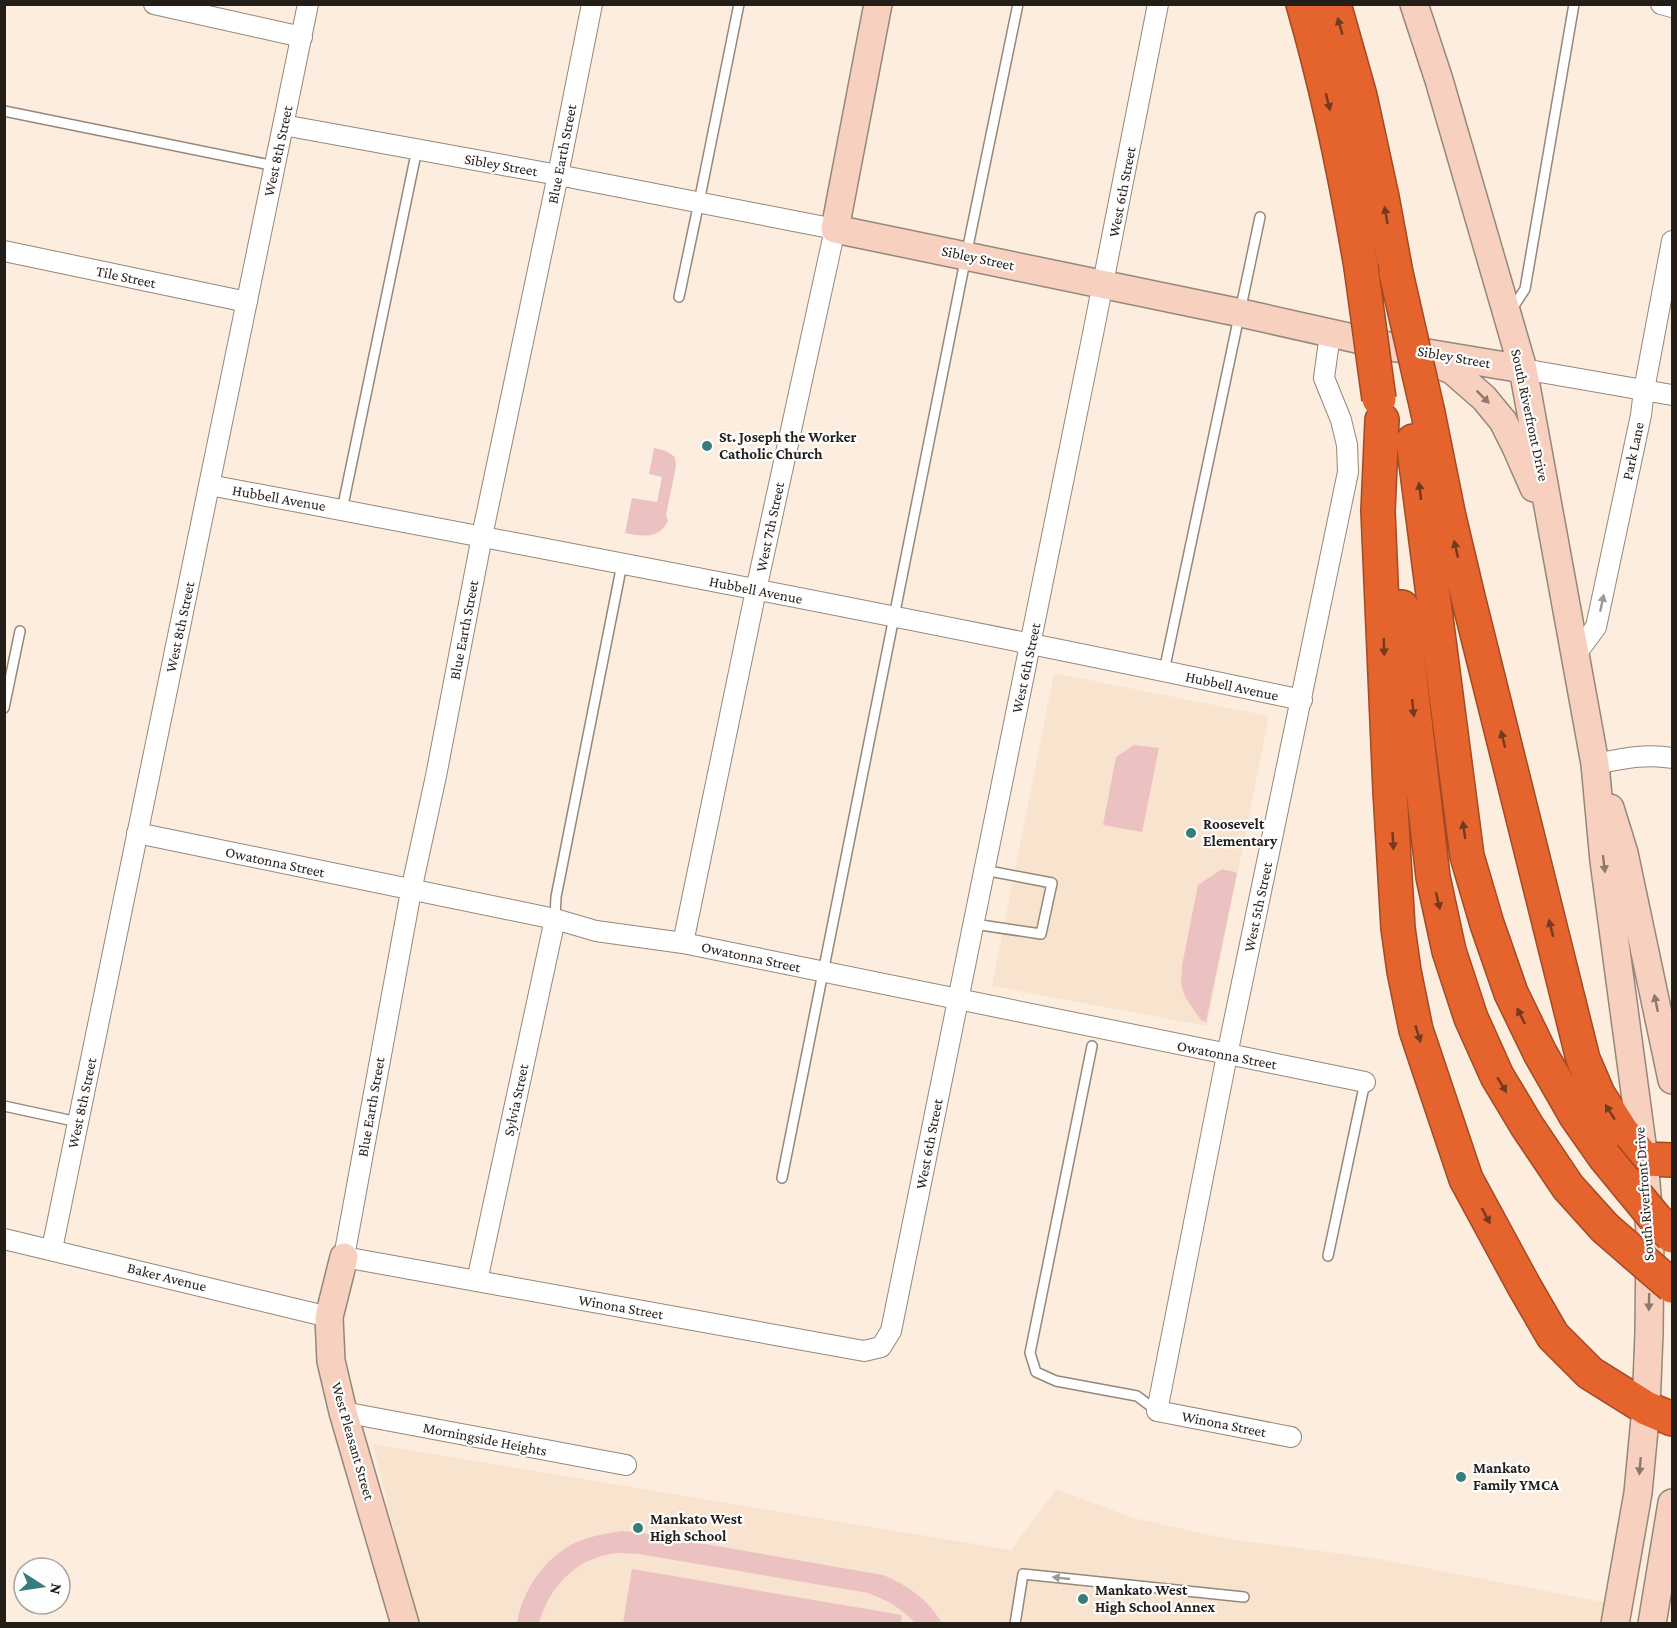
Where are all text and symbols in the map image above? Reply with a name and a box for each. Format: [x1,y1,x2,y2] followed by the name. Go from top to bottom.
[1335,16,1344,34] one-way arrow
[1324,93,1334,111] one-way arrow
[545,102,580,205] street label: Blue Earth Street
[261,103,296,198] street label: West 8th Street
[1105,144,1139,239] street label: West 6th Street
[463,151,540,180] street label: Sibley Street
[1381,205,1390,224] one-way arrow
[940,242,1017,275] street label: Sibley Street
[95,263,158,291] street label: Tile Street
[1416,343,1493,372] street label: Sibley Street
[1508,348,1552,483] street label: South Riverfront Drive
[1475,390,1489,404] one-way arrow
[1619,420,1647,481] street label: Park Lane
[719,429,857,462] place label: St. Joseph the Worker Catholic Church
[700,439,714,453] marker: St. Joseph the Worker Catholic Church
[753,480,788,573] street label: West 7th Street
[1415,481,1424,500] one-way arrow
[231,482,327,514] street label: Hubbell Avenue
[1451,540,1461,559] one-way arrow
[708,573,804,607] street label: Hubbell Avenue
[447,578,482,681] street label: Blue Earth Street
[163,579,198,674] street label: West 8th Street
[1597,593,1607,612] one-way arrow
[1009,620,1044,715] street label: West 6th Street
[1379,637,1388,656] one-way arrow
[1184,668,1280,704] street label: Hubbell Avenue
[1408,699,1418,718] one-way arrow
[1498,730,1508,748] one-way arrow
[1203,816,1278,849] place label: Roosevelt Elementary
[1459,821,1468,840] one-way arrow
[1184,826,1198,840] marker: Roosevelt Elementary
[1388,832,1397,851] one-way arrow
[224,844,327,881] street label: Owatonna Street
[1599,855,1609,874] one-way arrow
[1241,860,1276,953] street label: West 5th Street
[1434,892,1443,911] one-way arrow
[1545,919,1555,937] one-way arrow
[700,939,803,976] street label: Owatonna Street
[1651,993,1660,1012] one-way arrow
[1517,1007,1526,1024] one-way arrow
[1414,1025,1423,1043] one-way arrow
[1176,1037,1279,1073] street label: Owatonna Street
[65,1055,100,1150] street label: West 8th Street
[354,1055,388,1158] street label: Blue Earth Street
[501,1061,533,1138] street label: Sylvia Street
[1497,1077,1508,1093] one-way arrow
[912,1096,946,1191] street label: West 6th Street
[1604,1104,1615,1121] one-way arrow
[1631,1126,1657,1262] street label: South Riverfront Drive
[1481,1208,1491,1225] one-way arrow
[126,1259,209,1295] street label: Baker Avenue
[577,1292,666,1323] street label: Winona Street
[1645,1292,1654,1311] one-way arrow
[328,1380,378,1503] street label: West Pleasant Street
[1180,1408,1269,1440] street label: Winona Street
[421,1419,548,1460] street label: Morningside Heights
[1636,1457,1645,1476] one-way arrow
[1473,1460,1560,1493] place label: Mankato Family YMCA
[1454,1470,1468,1484] marker: Mankato Family YMCA
[650,1511,743,1544] place label: Mankato West High School
[631,1521,645,1535] marker: Mankato West High School
[12,1556,72,1616] north arrow
[1051,1573,1070,1583] one-way arrow
[47,1582,66,1596] text: N
[1095,1582,1215,1615] place label: Mankato West High School Annex
[1076,1592,1090,1606] marker: Mankato West High School Annex

